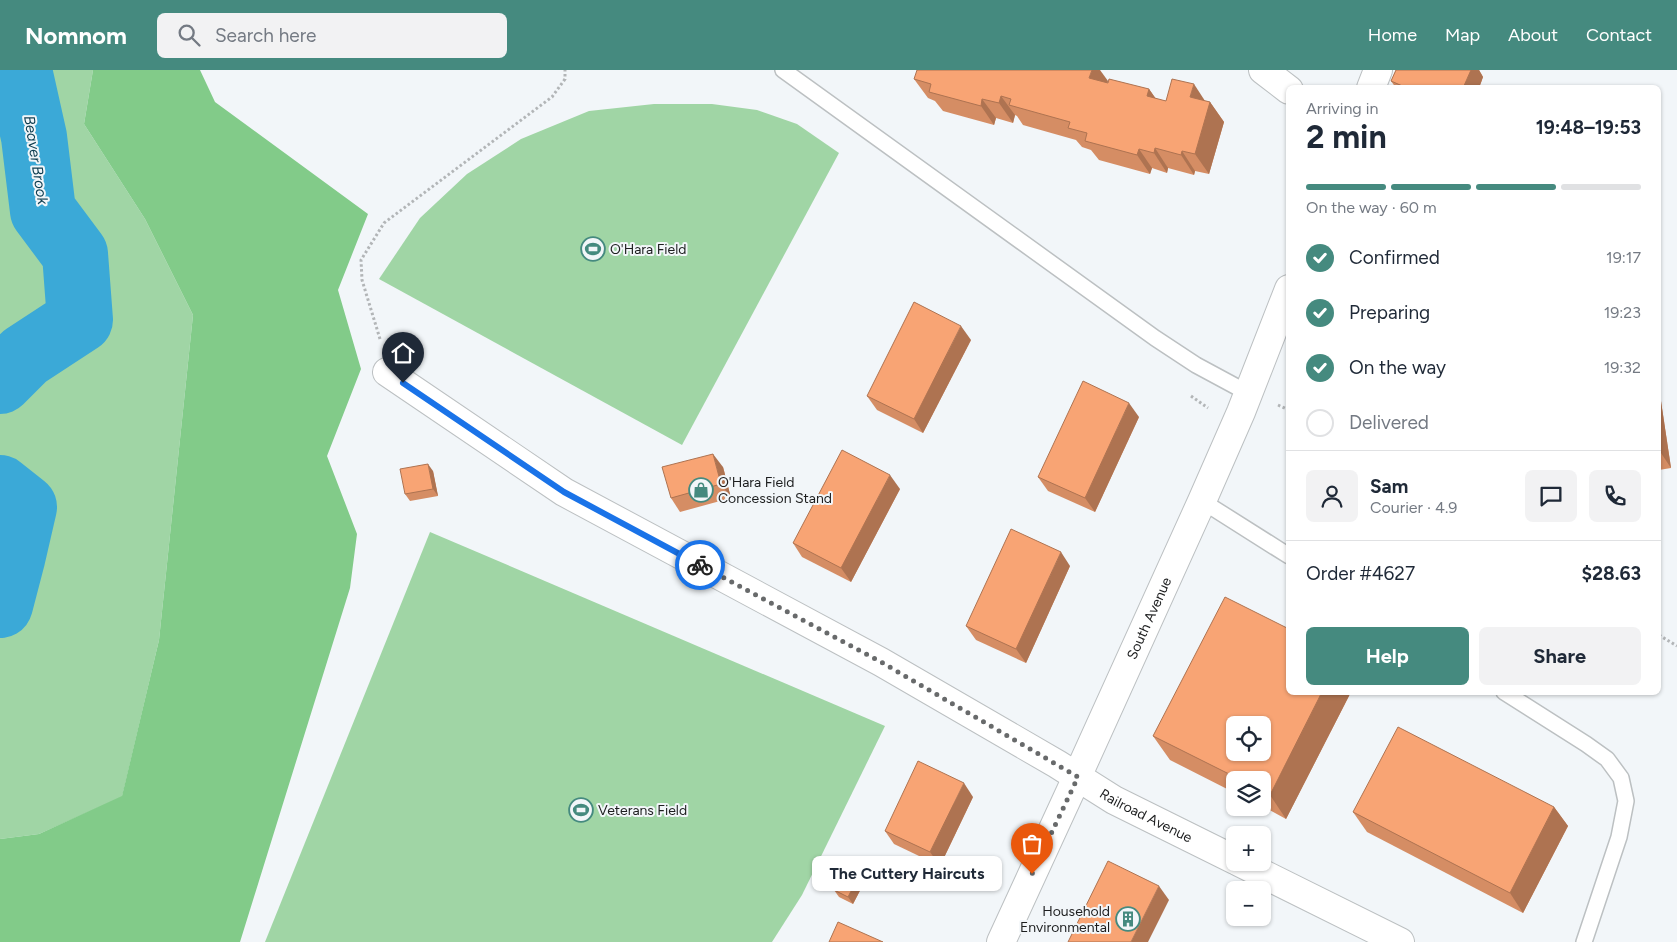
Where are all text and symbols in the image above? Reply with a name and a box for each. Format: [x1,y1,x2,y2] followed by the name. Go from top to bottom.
[157,13,507,58] search box
[25,21,127,50] text: Nomnom
[175,21,203,49] icon: search
[215,24,316,47] text: Search here
[1368,24,1417,46] text: Home
[1445,24,1480,46] text: Map
[1508,24,1558,46] text: About
[1586,24,1652,46] text: Contact
[1306,99,1378,118] text: Arriving in
[20,114,52,206] water label: Beaver Brook
[1536,116,1641,139] text: 19:48–19:53
[1306,118,1387,156] text: 2 min
[1306,198,1437,217] text: On the way · 60 m
[580,236,606,262] sports icon: O'Hara Field
[610,241,686,258] place label: O'Hara Field
[1306,244,1334,272] icon: check
[1349,246,1440,269] text: Confirmed
[1606,248,1641,267] text: 19:17
[1306,299,1334,327] icon: check
[1349,301,1430,324] text: Preparing
[1604,303,1641,322] text: 19:23
[382,332,424,383] pin
[389,339,417,367] icon: home
[1306,354,1334,382] icon: check
[1349,356,1446,379] text: On the way
[1604,358,1641,377] text: 19:32
[1349,411,1429,434] text: Delivered
[1306,470,1358,522] button: person
[1525,470,1577,522] button: chat
[1589,470,1641,522] button: phone
[718,474,832,507] place label: O'Hara Field Concession Stand
[1370,475,1408,498] text: Sam
[688,477,714,503] shop icon: O'Hara Field Concession Stand
[1370,498,1457,517] text: Courier · 4.9
[675,540,725,590] courier
[686,551,714,579] icon: bike
[1306,562,1415,585] text: Order #4627
[1582,562,1641,585] text: $28.63
[1123,574,1176,662] street label: South Avenue
[1306,627,1469,685] button: Help
[1479,627,1641,685] button: Share
[1226,716,1271,926] map controls
[1226,716,1271,761] button: locate
[1226,771,1271,816] button: layers
[1096,785,1195,847] street label: Railroad Avenue
[568,797,594,823] sports icon: Veterans Field
[598,802,687,819] place label: Veterans Field
[1011,823,1053,874] pin
[1226,826,1271,871] button: +
[1018,830,1046,858] icon: bag
[812,856,1002,892] callout: The Cuttery Haircuts
[830,864,985,883] text: The Cuttery Haircuts
[1226,881,1271,926] button: −
[1020,903,1110,936] place label: Household Environmental
[1115,906,1141,932] building icon: Household Environmental

